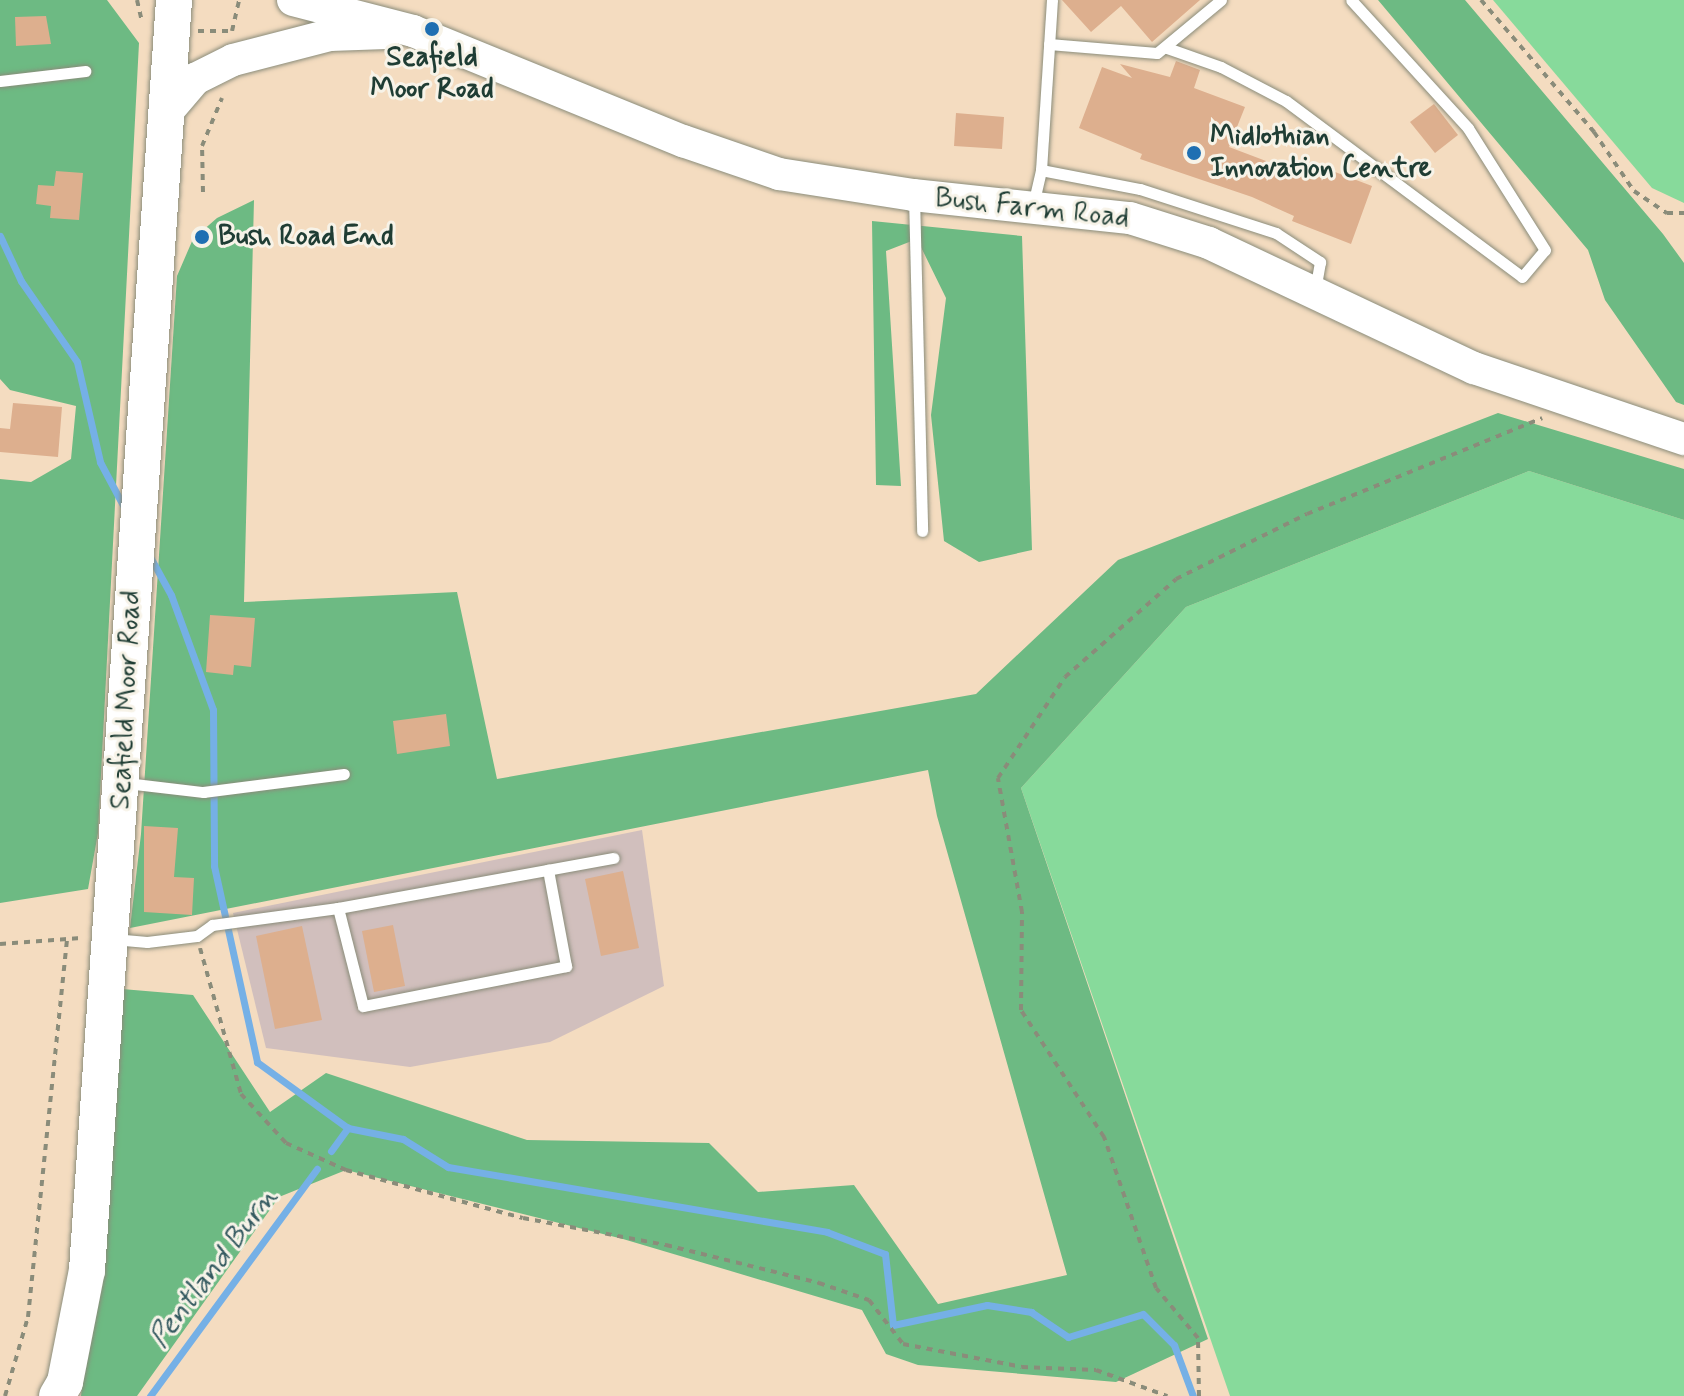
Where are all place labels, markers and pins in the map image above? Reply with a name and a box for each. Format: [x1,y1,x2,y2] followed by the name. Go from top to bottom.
[423,20,441,38] marker: Seafield Moor Road
[371,41,493,107] place label: Seafield Moor Road
[1210,120,1428,186] place label: Midlothian Innovation Centre
[1185,144,1203,162] marker: Midlothian Innovation Centre
[218,220,387,254] place label: Bush Road End
[193,228,211,246] marker: Bush Road End

